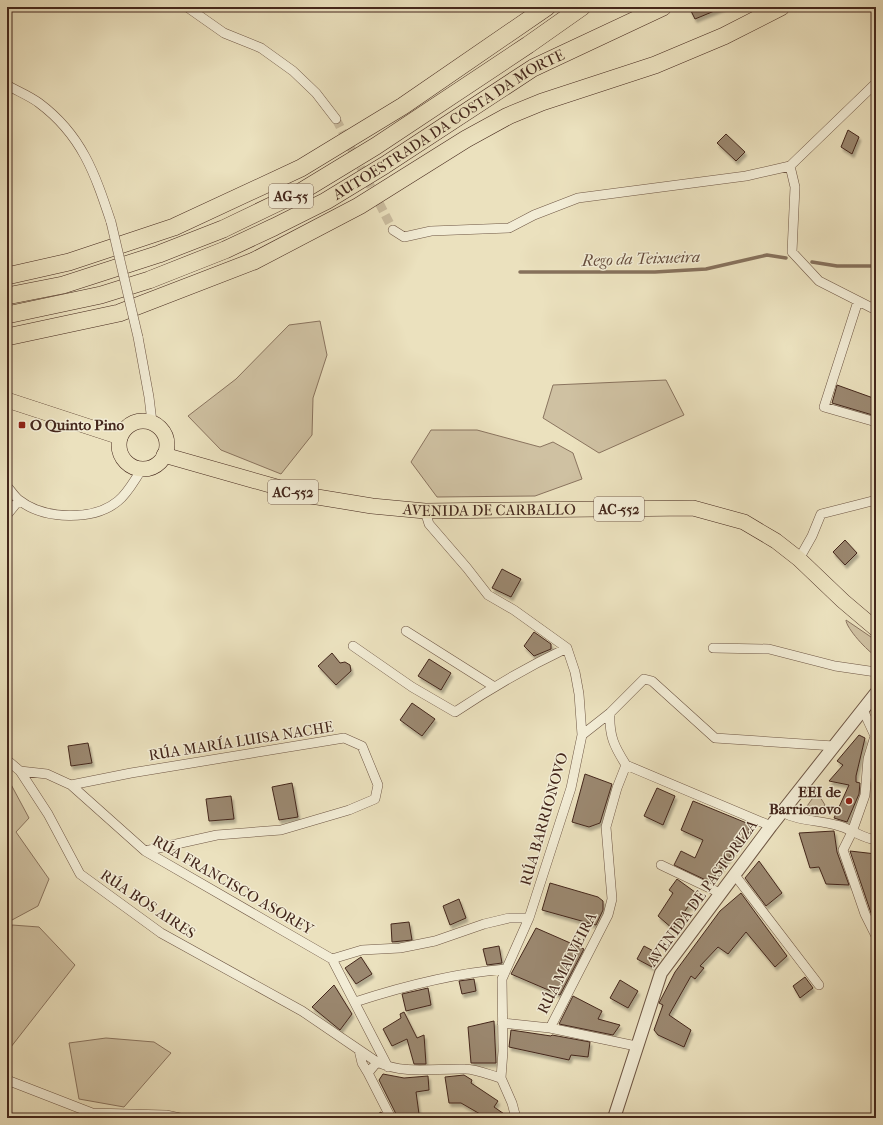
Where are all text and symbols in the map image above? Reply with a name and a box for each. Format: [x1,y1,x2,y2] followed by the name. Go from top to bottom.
[329,46,567,204] street label: AUTOESTRADA DA COSTA DA MORTE
[269,184,313,208] road number: AG-55
[581,247,700,270] water label: Rego da Teixueira
[30,416,124,434] place label: O Quinto Pino
[17,420,27,430] marker: O Quinto Pino
[268,480,318,504] road number: AC-552
[594,497,644,521] road number: AC-552
[401,500,576,520] street label: AVENIDA DE CARBALLO
[147,718,335,764] street label: RÚA MARÍA LUISA NACHE
[516,750,572,888] street label: RÚA BARRIONOVO
[769,783,842,818] place label: EEI de Barrionovo
[844,796,854,806] marker: EEI de Barrionovo
[642,816,761,971] street label: AVENIDA DE PASTORIZA
[149,831,317,939] street label: RÚA FRANCISCO ASOREY
[97,866,199,943] street label: RÚA BOS AIRES
[534,909,600,1017] street label: RÚA MALVEIRA

